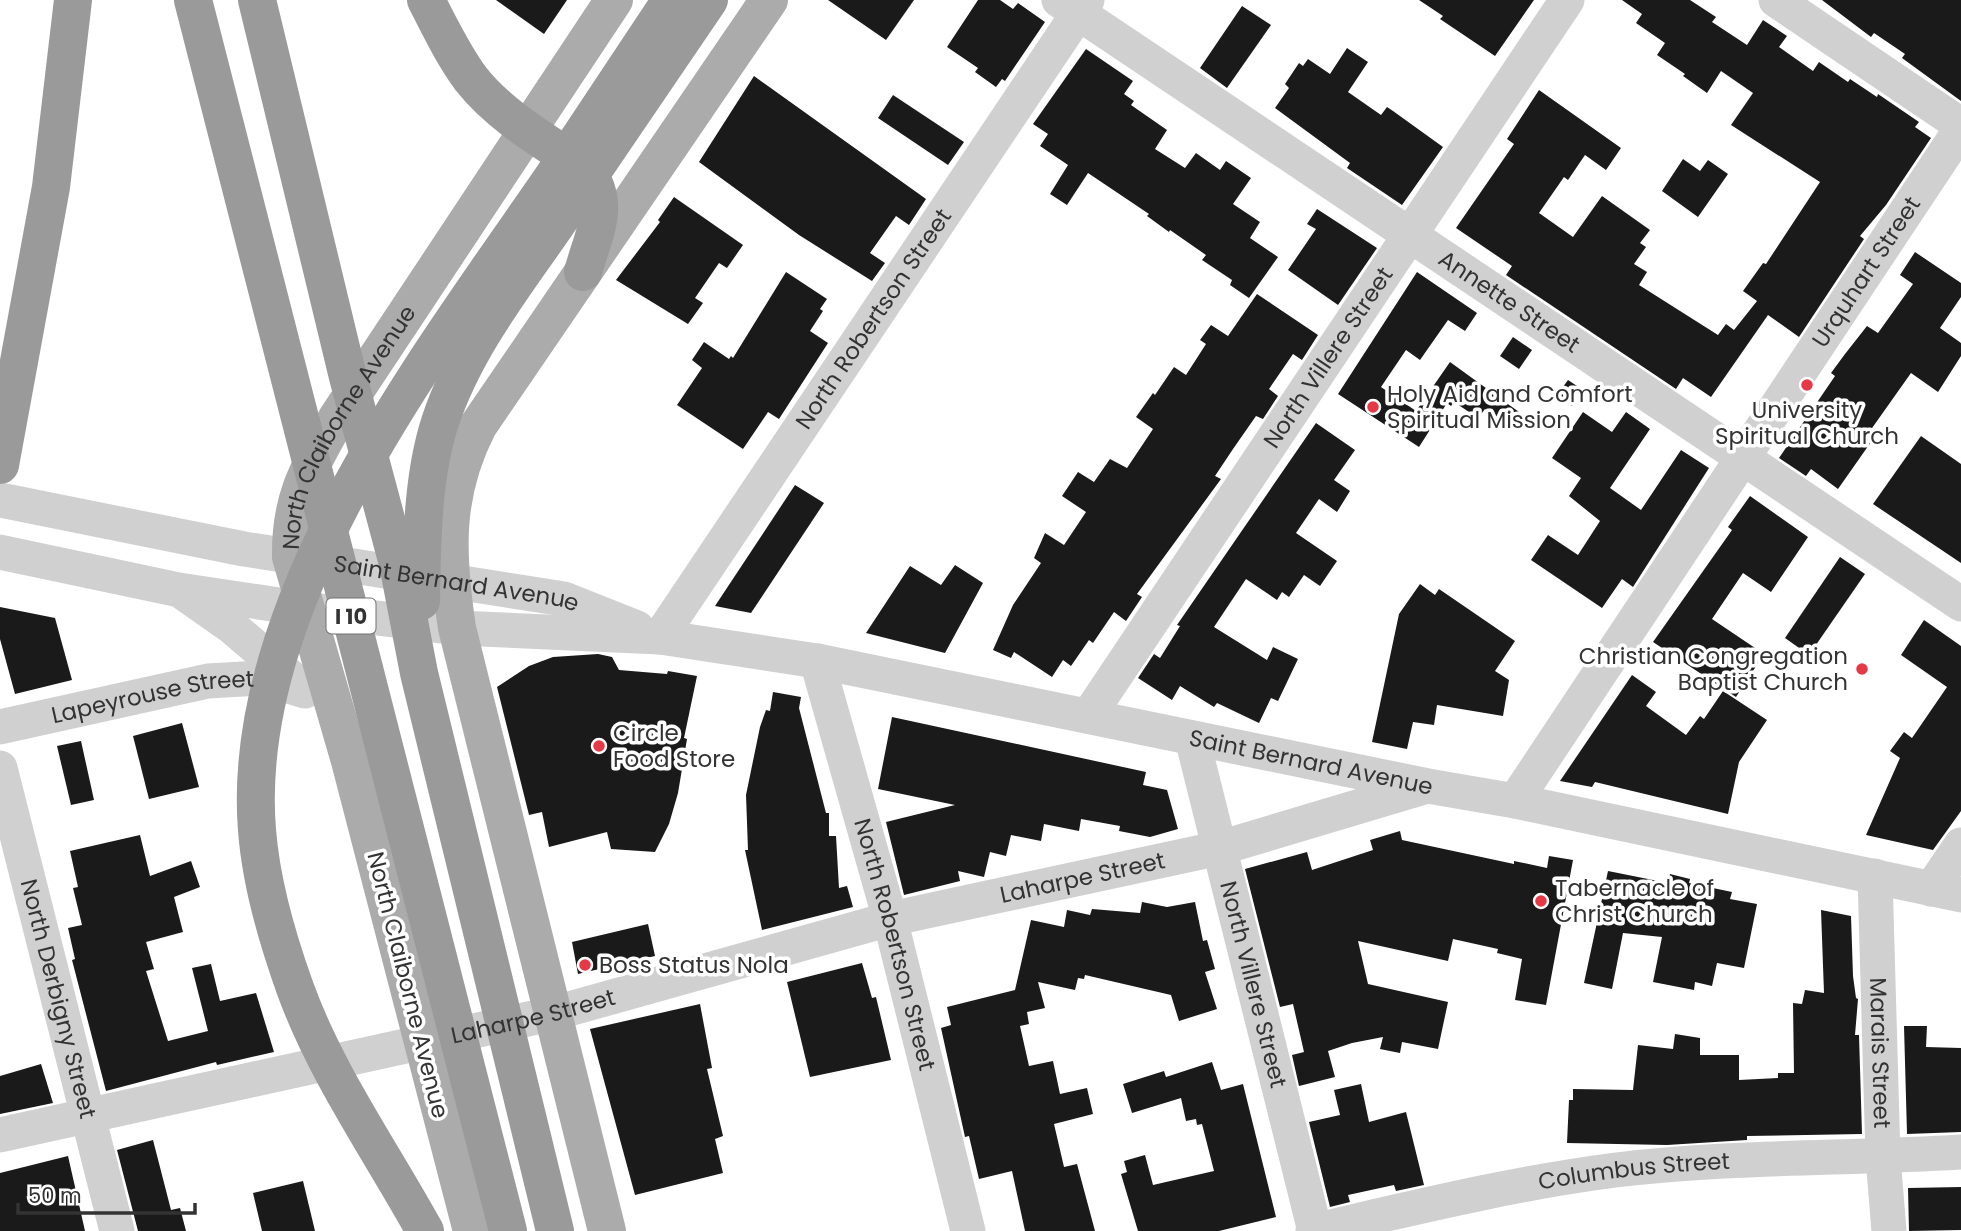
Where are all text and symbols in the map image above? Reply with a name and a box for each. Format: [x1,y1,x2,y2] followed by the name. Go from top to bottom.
[1804,190,1928,354] street label: Urquhart Street
[788,202,959,435] street label: North Robertson Street
[1432,243,1586,360] street label: Annette Street
[1256,261,1400,455] street label: North Villere Street
[275,299,423,550] street label: North Claiborne Avenue
[1799,377,1815,393] marker: University Spiritual Church
[1387,378,1633,436] place label: Holy Aid and Comfort Spiritual Mission
[1715,394,1899,452] place label: University Spiritual Church
[1365,399,1381,415] marker: Holy Aid and Comfort Spiritual Mission
[332,547,584,620] street label: Saint Bernard Avenue
[326,598,376,634] road number: I 10
[1579,640,1848,698] place label: Christian Congregation Baptist Church
[1854,661,1870,677] marker: Christian Congregation Baptist Church
[48,662,255,731] street label: Lapeyrouse Street
[613,717,735,775] place label: Circle Food Store
[1186,722,1436,803] street label: Saint Bernard Avenue
[591,738,607,754] marker: Circle Food Store
[846,815,943,1074] street label: North Robertson Street
[997,844,1168,911] street label: Laharpe Street
[359,848,457,1122] street label: North Claiborne Avenue
[1555,872,1714,930] place label: Tabernacle of Christ Church
[13,876,104,1122] street label: North Derbigny Street
[1212,878,1295,1091] street label: North Villere Street
[1533,893,1549,909] marker: Tabernacle of Christ Church
[599,949,789,981] place label: Boss Status Nola
[577,957,593,973] marker: Boss Status Nola
[1862,977,1898,1129] street label: Marais Street
[448,981,619,1052] street label: Laharpe Street
[1536,1145,1730,1198] street label: Columbus Street
[18,1172,194,1216] scale bar
[28,1181,82,1210] text: 50 m

